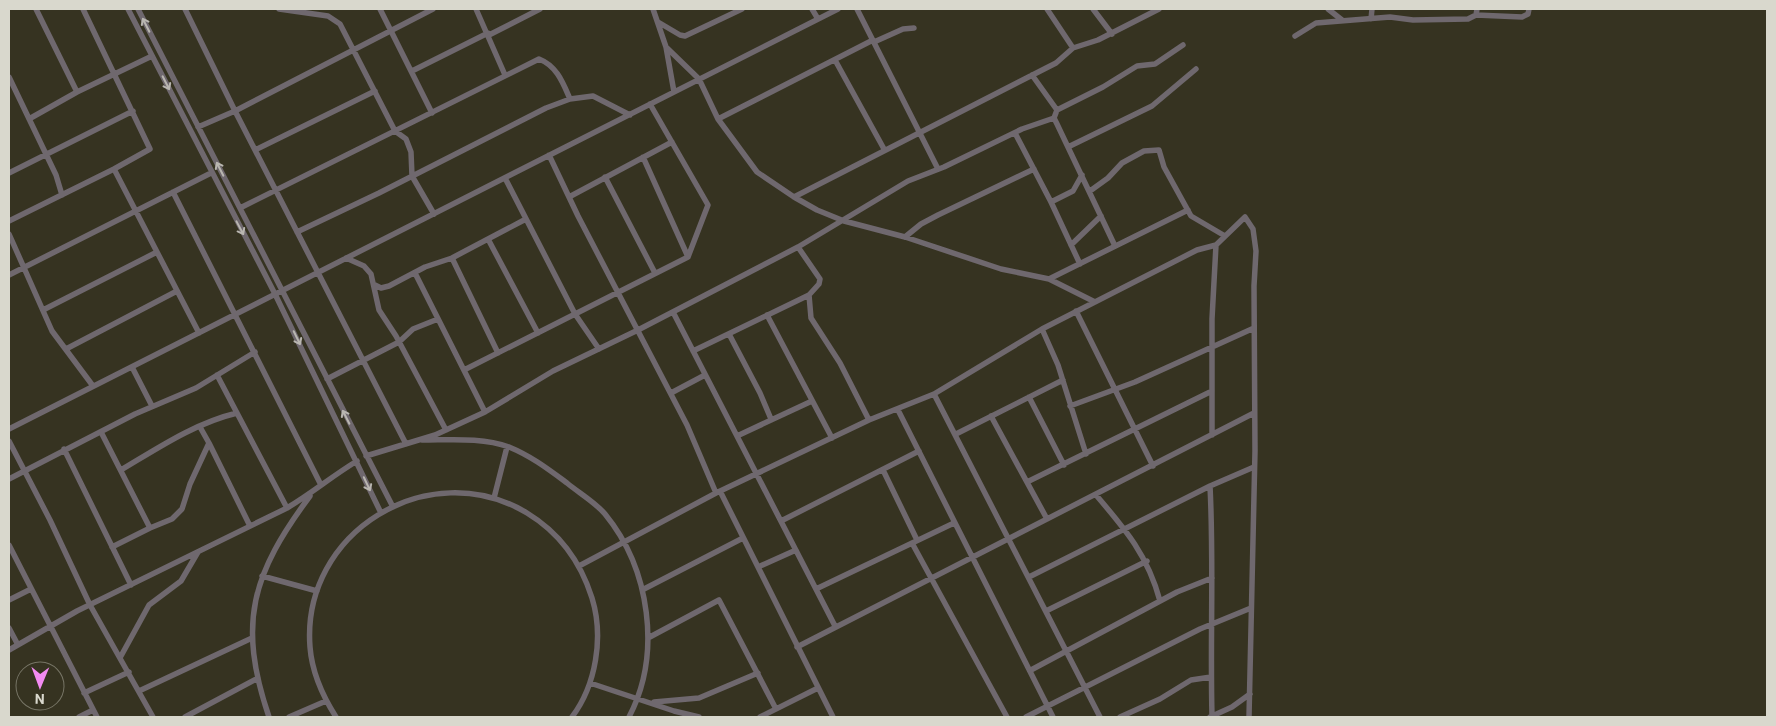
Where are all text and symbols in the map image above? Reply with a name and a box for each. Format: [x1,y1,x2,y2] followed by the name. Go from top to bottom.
[141,17,151,32] one-way arrow
[161,76,171,91] one-way arrow
[215,162,225,177] one-way arrow
[236,220,245,235] one-way arrow
[292,330,302,345] one-way arrow
[341,410,350,425] one-way arrow
[363,476,373,491] one-way arrow
[15,661,65,711] north arrow
[35,691,45,707] text: N

